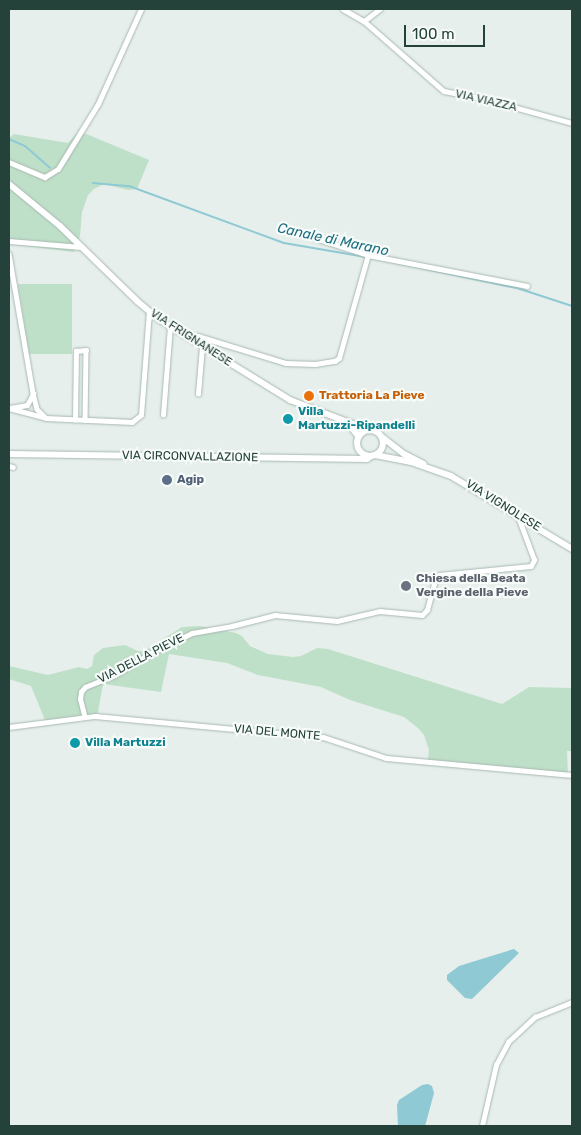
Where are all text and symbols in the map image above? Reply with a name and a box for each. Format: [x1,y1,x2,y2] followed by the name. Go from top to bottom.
[406,15,487,47] scale bar
[412,25,454,43] text: 100 m
[453,87,519,115] street label: VIA VIAZZA
[276,220,390,260] water label: Canale di Marano
[147,306,235,370] street label: VIA FRIGNANESE
[319,389,425,403] place label: Trattoria La Pieve
[303,390,315,402] marker: Trattoria La Pieve
[298,405,415,433] place label: Villa Martuzzi-Ripandelli
[282,413,294,425] marker: Villa Martuzzi-Ripandelli
[122,449,258,465] street label: VIA CIRCONVALLAZIONE
[177,473,204,487] place label: Agip
[161,474,173,486] marker: Agip
[462,477,544,535] street label: VIA VIGNOLESE
[416,572,528,600] place label: Chiesa della Beata Vergine della Pieve
[400,580,412,592] marker: Chiesa della Beata Vergine della Pieve
[95,631,187,687] street label: VIA DELLA PIEVE
[233,722,321,744] street label: VIA DEL MONTE
[85,736,166,750] place label: Villa Martuzzi
[69,737,81,749] marker: Villa Martuzzi

